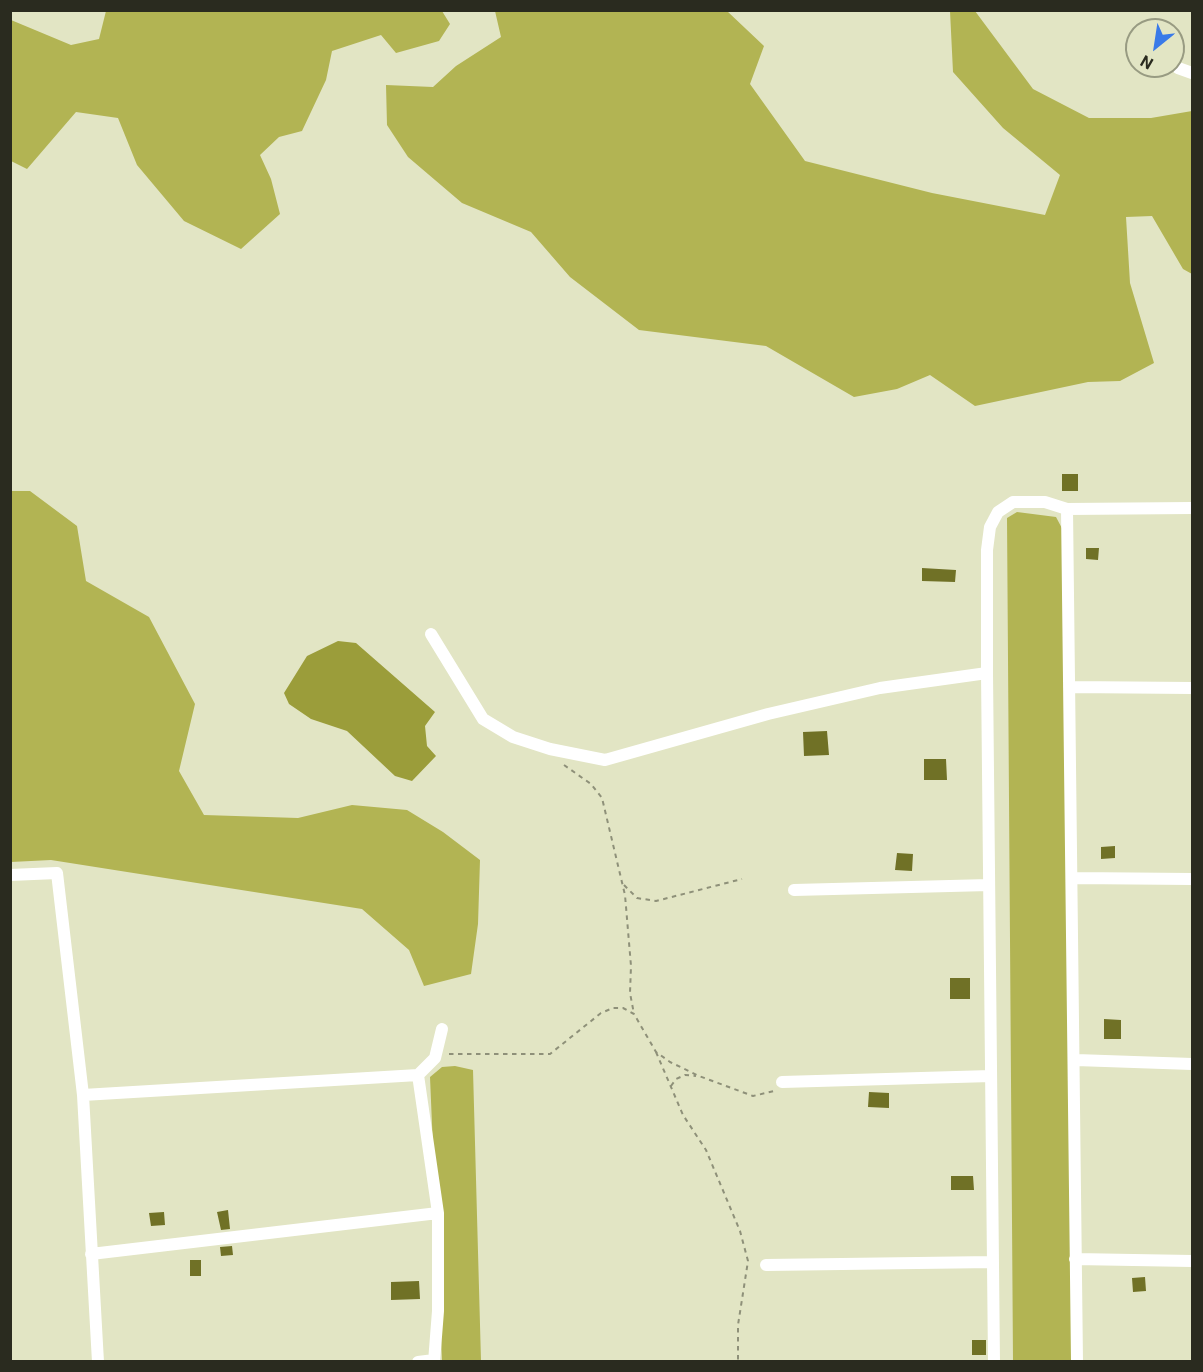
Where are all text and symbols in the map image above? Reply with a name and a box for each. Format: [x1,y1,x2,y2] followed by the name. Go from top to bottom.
[1125,18,1185,78] north arrow
[1137,51,1156,73] text: N

